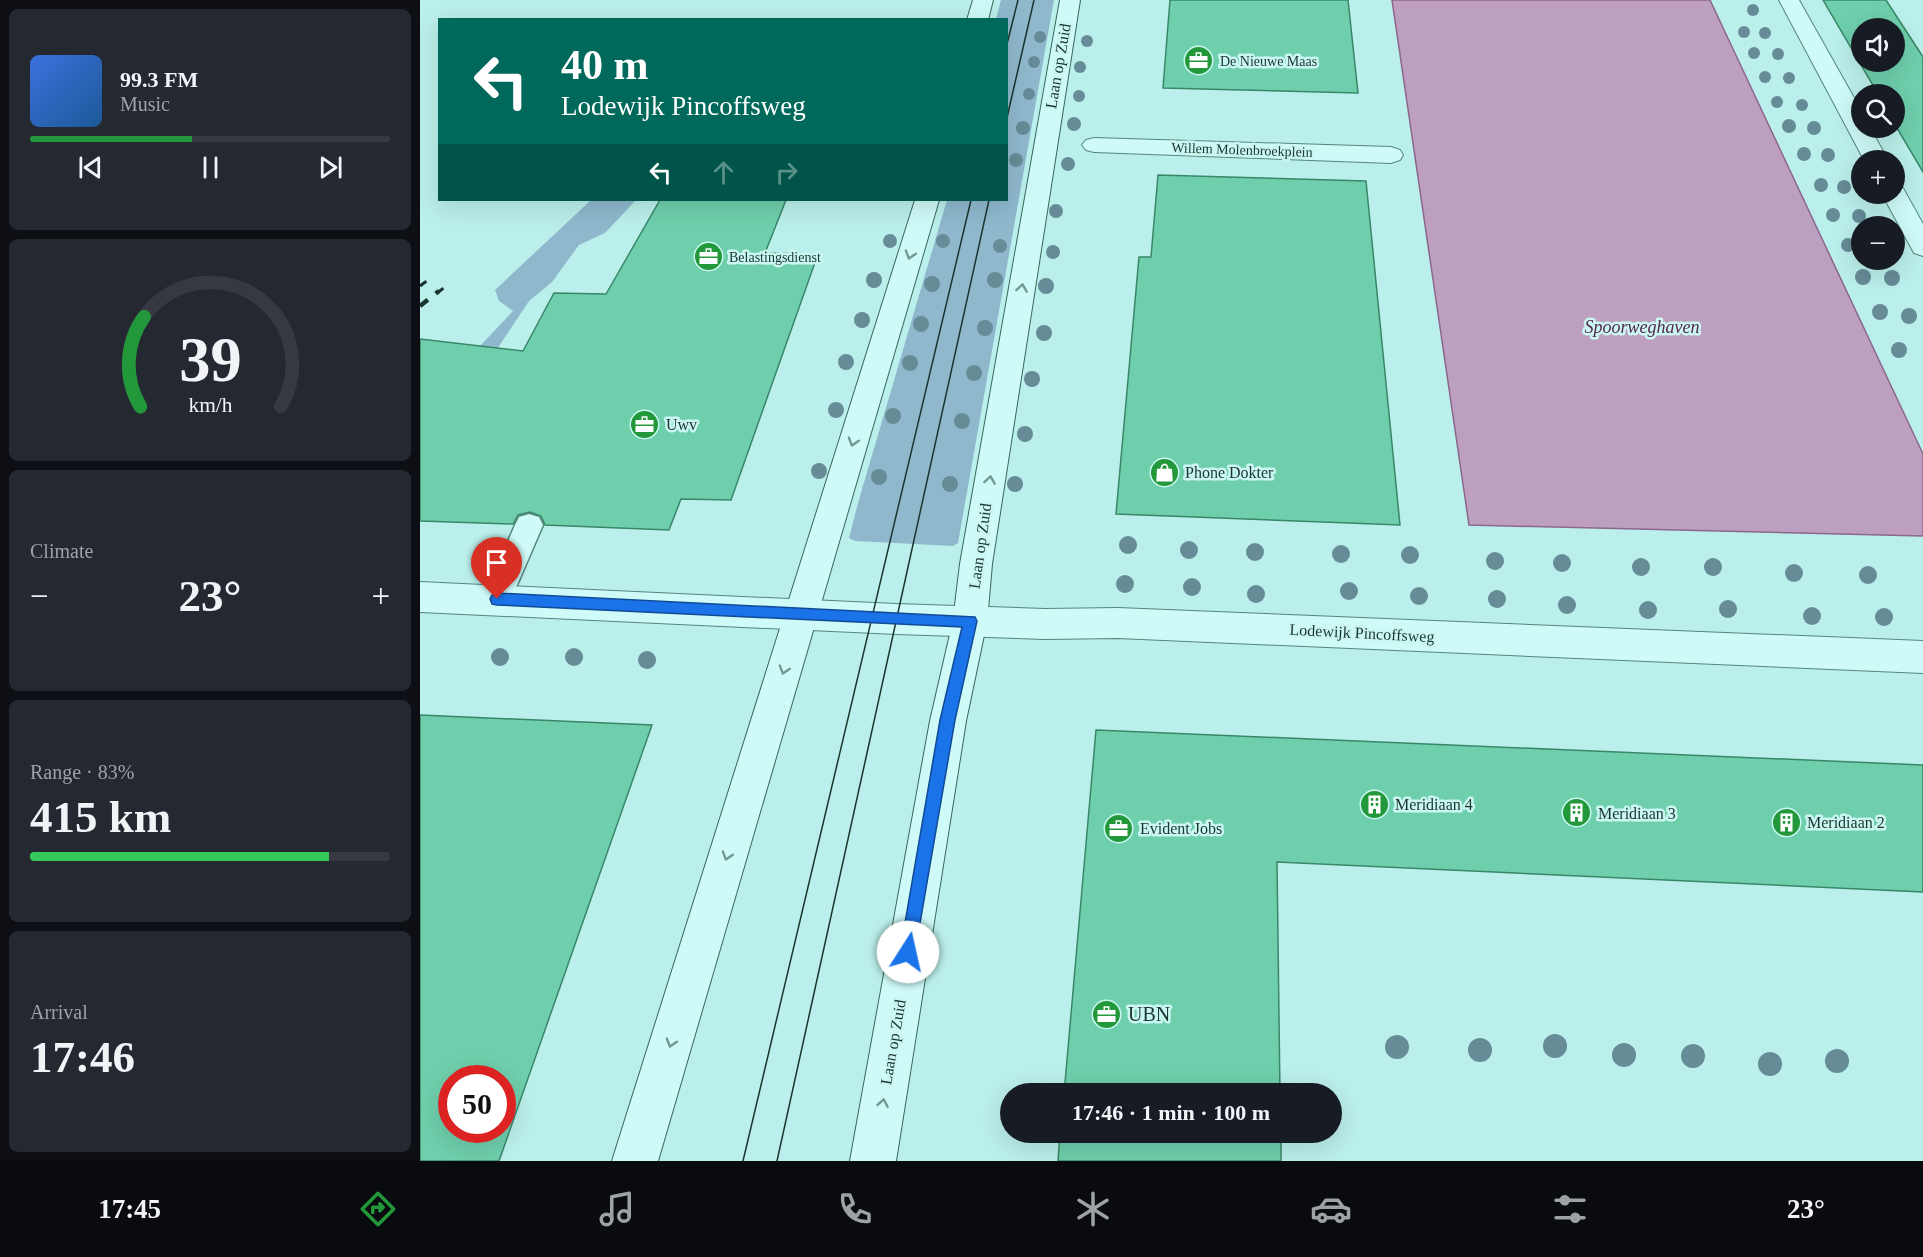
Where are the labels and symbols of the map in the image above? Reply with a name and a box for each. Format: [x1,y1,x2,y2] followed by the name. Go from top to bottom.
[1042,22,1075,110] street label: Laan op Zuid
[1183,45,1215,77] office icon: De Nieuwe Maas
[1220,54,1317,69] place label: De Nieuwe Maas
[1171,140,1313,160] street label: Willem Molenbroekplein
[692,241,724,273] office icon: Belastingsdienst
[729,250,821,265] place label: Belastingsdienst
[905,250,917,260] one-way arrow
[1015,283,1027,292] one-way arrow
[1585,317,1699,337] water label: Spoorweghaven
[629,408,661,440] office icon: Uwv
[666,416,697,433] place label: Uwv
[848,436,860,447] one-way arrow
[1148,456,1180,488] shop icon: Phone Dokter
[1185,464,1274,481] place label: Phone Dokter
[984,475,996,485] one-way arrow
[966,502,995,590] street label: Laan op Zuid
[471,537,522,599] pin
[1289,621,1435,646] street label: Lodewijk Pincoffsweg
[779,664,791,675] one-way arrow
[1358,788,1390,820] building icon: Meridiaan 4
[1395,796,1473,813] place label: Meridiaan 4
[1561,797,1593,829] building icon: Meridiaan 3
[1598,805,1676,822] place label: Meridiaan 3
[1770,806,1802,838] building icon: Meridiaan 2
[1103,812,1135,844] office icon: Evident Jobs
[1807,814,1885,831] place label: Meridiaan 2
[1140,820,1222,837] place label: Evident Jobs
[722,851,734,861] one-way arrow
[876,920,940,984] position arrow
[877,998,910,1086] street label: Laan op Zuid
[1091,998,1123,1030] office icon: UBN
[1128,1003,1170,1025] place label: UBN
[666,1037,678,1048] one-way arrow
[438,1065,516,1143] speed limit sign: 50
[876,1099,889,1109] one-way arrow

